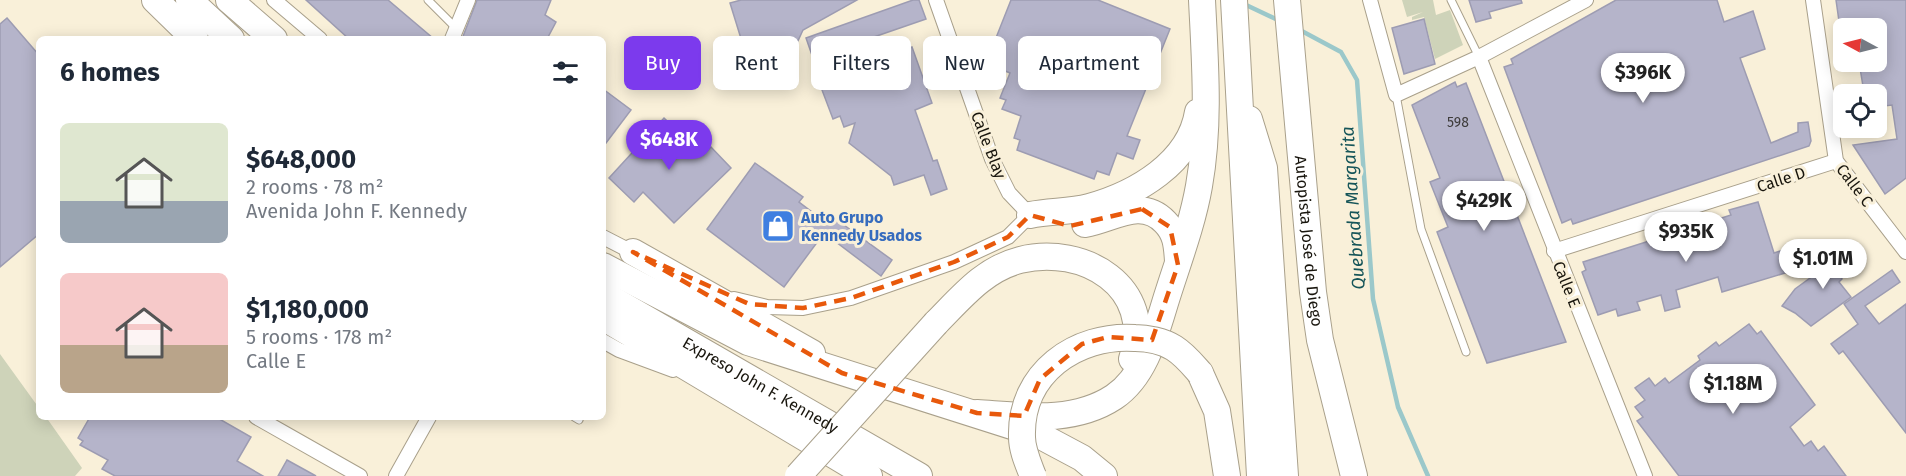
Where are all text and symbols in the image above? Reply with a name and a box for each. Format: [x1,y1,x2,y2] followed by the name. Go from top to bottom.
[1833,18,1887,72] north arrow
[1833,18,1887,138] map controls
[624,36,701,90] chip: Buy
[713,36,799,90] chip: Rent
[811,36,911,90] chip: Filters
[923,36,1006,90] chip: New
[1018,36,1161,90] chip: Apartment
[1601,53,1685,104] pin: $396K
[549,56,582,89] icon: filters
[60,57,160,88] text: 6 homes
[1615,60,1671,84] text: $396K
[1833,84,1887,138] button: locate
[967,109,1010,182] street label: Calle Blay
[1447,114,1469,131] house number: 598
[627,120,711,171] pin: $648K
[1336,126,1370,290] water label: Quebrada Margarita
[640,127,698,151] text: $648K
[246,144,356,175] text: $648,000
[108,147,180,219] icon: home
[1291,155,1327,328] street label: Autopista José de Diego
[1832,160,1877,210] street label: Calle C
[1754,163,1808,196] street label: Calle D
[246,175,383,199] text: 2 rooms · 78 m²
[1442,181,1526,232] pin: $429K
[1456,188,1512,212] text: $429K
[246,199,467,223] text: Avenida John F. Kennedy
[760,208,796,244] shop icon: Auto Grupo Kennedy Usados
[800,208,922,245] place label: Auto Grupo Kennedy Usados
[1644,212,1728,263] pin: $935K
[1658,219,1714,243] text: $935K
[1774,239,1872,290] pin: $1.01M
[1793,246,1853,270] text: $1.01M
[1549,258,1584,310] street label: Calle E
[246,294,369,325] text: $1,180,000
[108,297,180,369] icon: home
[246,325,392,349] text: 5 rooms · 178 m²
[679,333,842,438] street label: Expreso John F. Kennedy
[246,349,306,373] text: Calle E
[1684,364,1782,415] pin: $1.18M
[1704,371,1762,395] text: $1.18M

